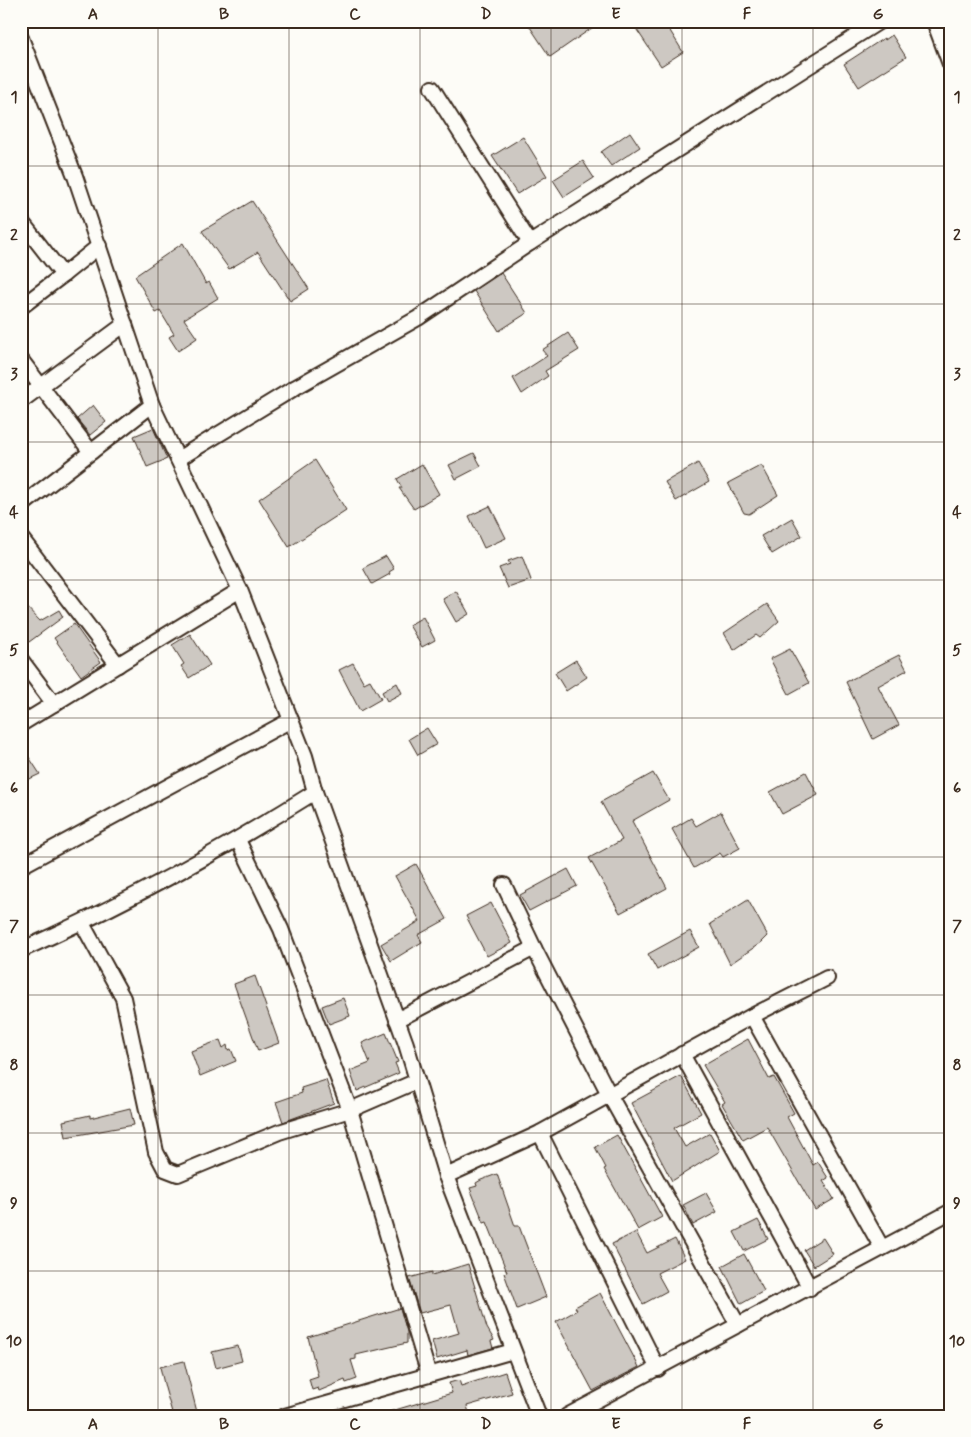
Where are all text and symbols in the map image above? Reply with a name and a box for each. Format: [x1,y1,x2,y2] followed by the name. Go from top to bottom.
[88,4,98,25] text: A
[219,4,229,25] text: B
[349,4,361,25] text: C
[480,4,492,25] text: D
[611,4,621,25] text: E
[743,4,752,25] text: F
[873,4,884,25] text: G
[10,87,18,108] text: 1
[953,87,961,108] text: 1
[10,225,18,246] text: 2
[953,225,961,246] text: 2
[10,364,18,385] text: 3
[953,364,961,385] text: 3
[9,502,19,523] text: 4
[952,502,962,523] text: 4
[9,640,19,661] text: 5
[952,640,962,661] text: 5
[10,778,18,799] text: 6
[953,778,961,799] text: 6
[9,916,19,937] text: 7
[952,916,962,937] text: 7
[9,1055,19,1076] text: 8
[952,1055,962,1076] text: 8
[10,1193,18,1214] text: 9
[953,1193,961,1214] text: 9
[6,1331,22,1352] text: 10
[949,1331,965,1352] text: 10
[88,1414,98,1435] text: A
[219,1414,229,1435] text: B
[349,1414,361,1435] text: C
[480,1414,492,1435] text: D
[611,1414,621,1435] text: E
[743,1414,752,1435] text: F
[873,1414,884,1435] text: G

